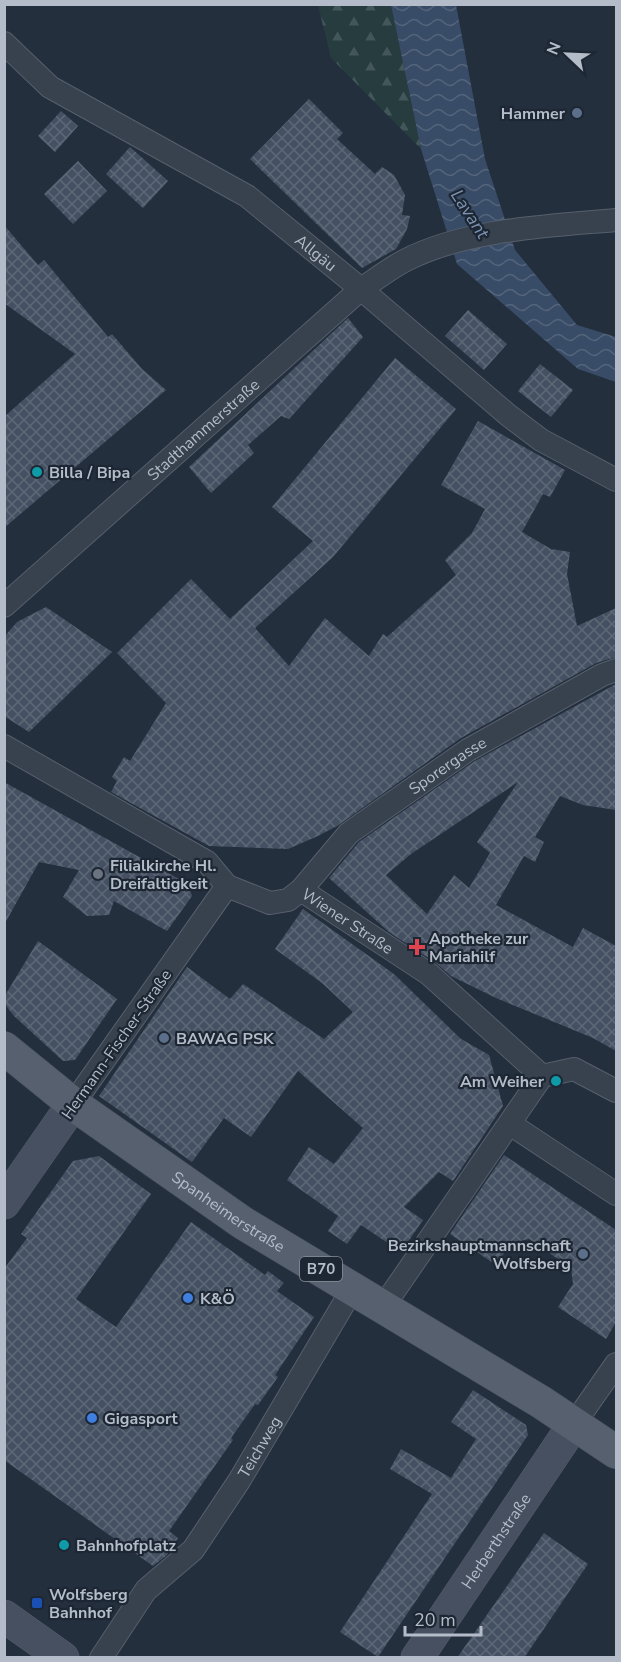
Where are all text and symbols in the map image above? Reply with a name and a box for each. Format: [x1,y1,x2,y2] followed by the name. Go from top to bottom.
[537,24,597,84] north arrow
[542,39,567,58] text: N
[501,103,566,125] place label: Hammer
[570,106,584,120] marker: Hammer
[445,185,495,244] water label: Lavant
[290,229,341,277] street label: Allgäu
[143,374,265,486] street label: Stadthammerstraße
[49,462,130,484] place label: Billa / Bipa
[30,465,44,479] marker: Billa / Bipa
[405,732,491,800] street label: Sporergasse
[110,855,216,895] place label: Filialkirche Hl. Dreifaltigkeit
[91,867,105,881] marker: Filialkirche Hl. Dreifaltigkeit
[297,883,397,960] street label: Wiener Straße
[429,928,529,968] place label: Apotheke zur Mariahilf
[410,940,424,954] marker: Apotheke zur Mariahilf
[57,965,177,1124] street label: Hermann-Fischer-Straße
[176,1028,275,1050] place label: BAWAG PSK
[157,1031,171,1045] marker: BAWAG PSK
[460,1071,545,1093] place label: Am Weiher
[549,1074,563,1088] marker: Am Weiher
[167,1167,289,1258] street label: Spanheimerstraße
[388,1235,572,1275] place label: Bezirkshauptmannschaft Wolfsberg
[576,1247,590,1261] marker: Bezirkshauptmannschaft Wolfsberg
[300,1257,342,1281] road number: B70
[200,1288,235,1310] place label: K&Ö
[181,1291,195,1305] marker: K&Ö
[104,1408,179,1430] place label: Gigasport
[85,1411,99,1425] marker: Gigasport
[233,1412,287,1482] street label: Teichweg
[456,1489,536,1594] street label: Herberthstraße
[76,1535,176,1557] place label: Bahnhofplatz
[57,1538,71,1552] marker: Bahnhofplatz
[49,1584,128,1624] place label: Wolfsberg Bahnhof
[30,1596,44,1610] marker: Wolfsberg Bahnhof
[405,1599,482,1637] scale bar
[414,1608,456,1632] text: 20 m

